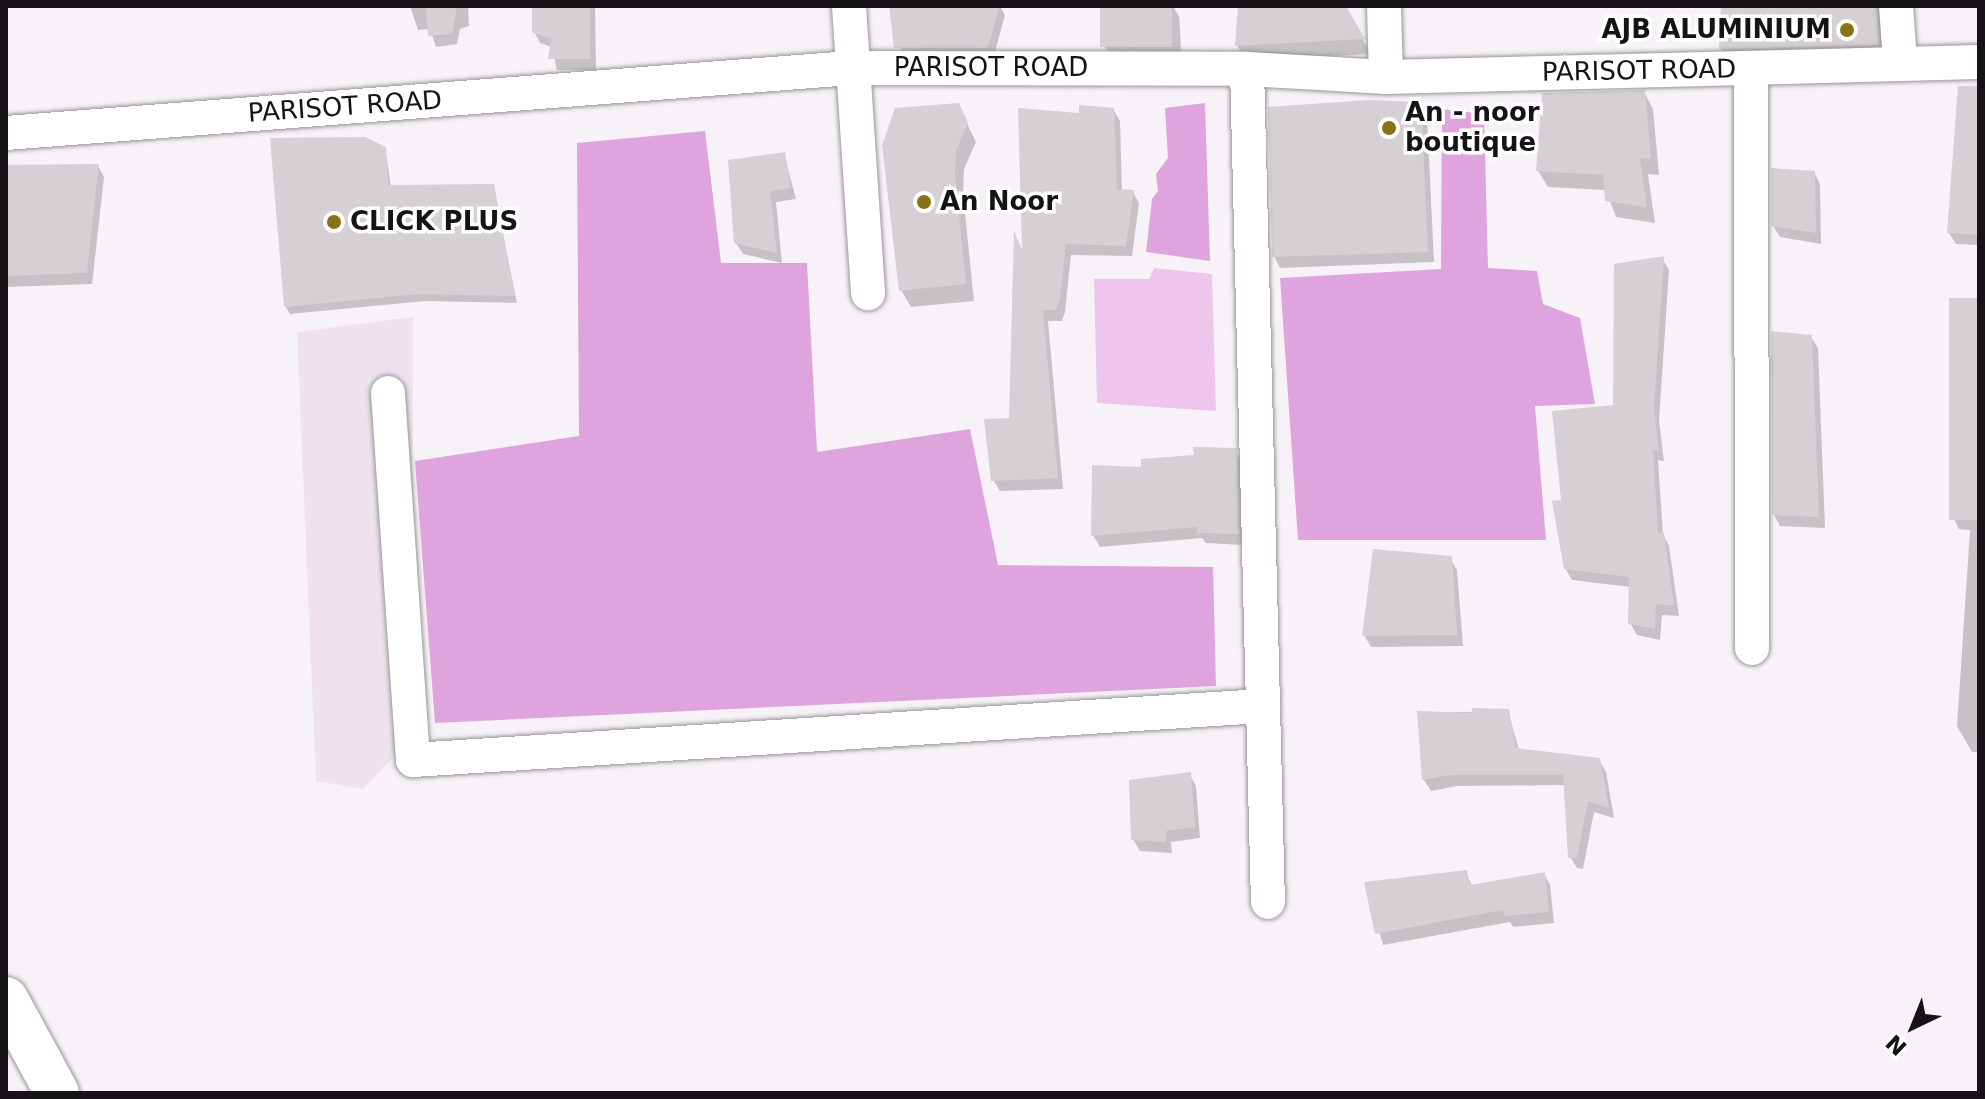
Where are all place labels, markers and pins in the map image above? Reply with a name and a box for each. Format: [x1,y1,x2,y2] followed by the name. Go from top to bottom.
[1601,14,1831,46] place label: AJB ALUMINIUM
[1838,21,1856,39] marker: AJB ALUMINIUM
[1405,97,1540,158] place label: An - noor boutique
[1380,119,1398,137] marker: An - noor boutique
[940,186,1058,218] place label: An Noor
[915,193,933,211] marker: An Noor
[350,206,518,238] place label: CLICK PLUS
[325,213,343,231] marker: CLICK PLUS

